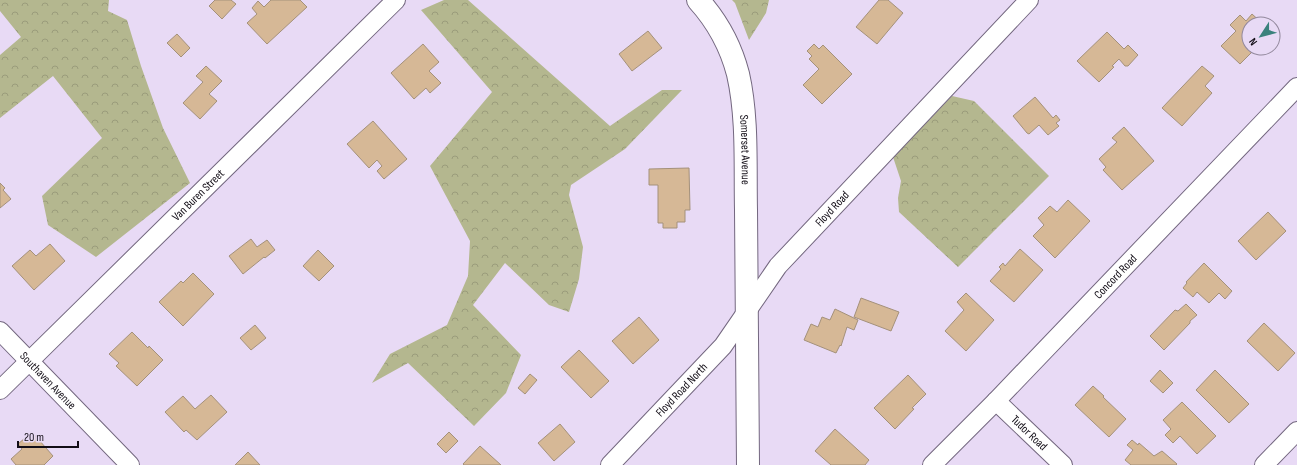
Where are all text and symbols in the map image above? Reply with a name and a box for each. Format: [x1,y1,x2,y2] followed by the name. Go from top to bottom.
[1241,16,1281,56] north arrow
[1246,35,1260,48] text: N
[736,114,753,185] street label: Somerset Avenue
[169,166,228,224] street label: Van Buren Street
[812,188,853,230] street label: Floyd Road
[1091,251,1140,302] street label: Concord Road
[16,349,79,413] street label: Southaven Avenue
[653,360,711,420] street label: Floyd Road North
[1008,412,1050,454] street label: Tudor Road
[18,423,78,449] scale bar
[24,430,44,445] text: 20 m

